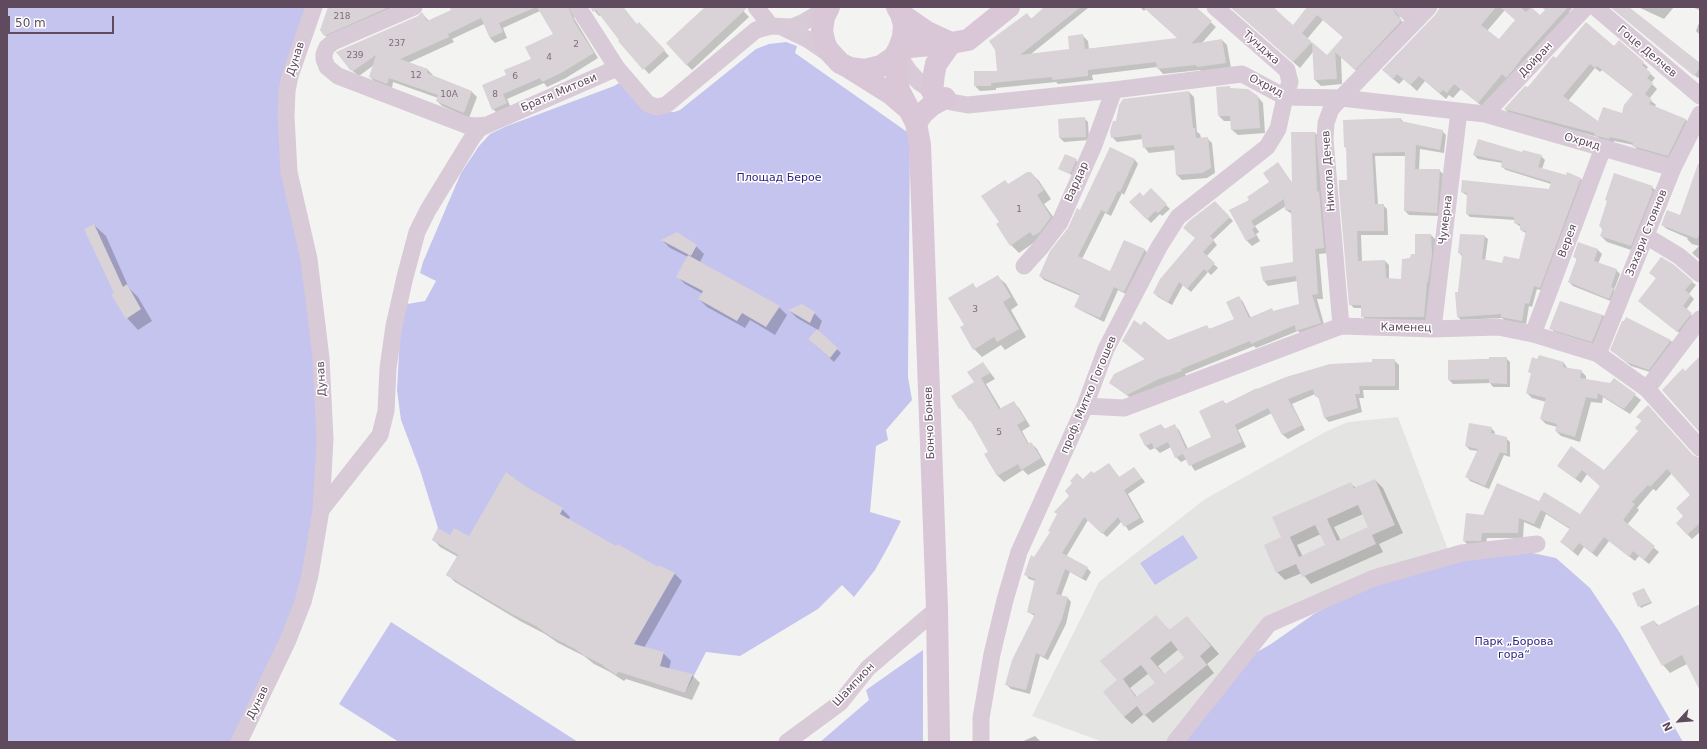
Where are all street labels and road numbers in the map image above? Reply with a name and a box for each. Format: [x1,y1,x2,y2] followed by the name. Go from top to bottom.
[1615,23,1679,81] street label: Гоце Делчев
[1240,28,1282,68] street label: Тунджа
[284,40,308,78] street label: Дунав
[1516,40,1556,80] street label: Дойран
[519,71,599,115] street label: Братя Митови
[1247,72,1285,100] street label: Охрид
[1320,130,1338,212] street label: Никола Дечев
[1562,131,1602,153] street label: Охрид
[1062,160,1092,204] street label: Вардар
[1624,188,1670,278] street label: Захари Стоянов
[1436,194,1456,246] street label: Чумерна
[1556,222,1580,260] street label: Верея
[1380,321,1432,335] street label: Каменец
[1058,334,1120,456] street label: проф. Митко Гогошев
[314,361,330,397] street label: Дунав
[922,386,938,460] street label: Бончо Бонев
[830,660,878,710] street label: Шампион
[244,684,272,722] street label: Дунав

